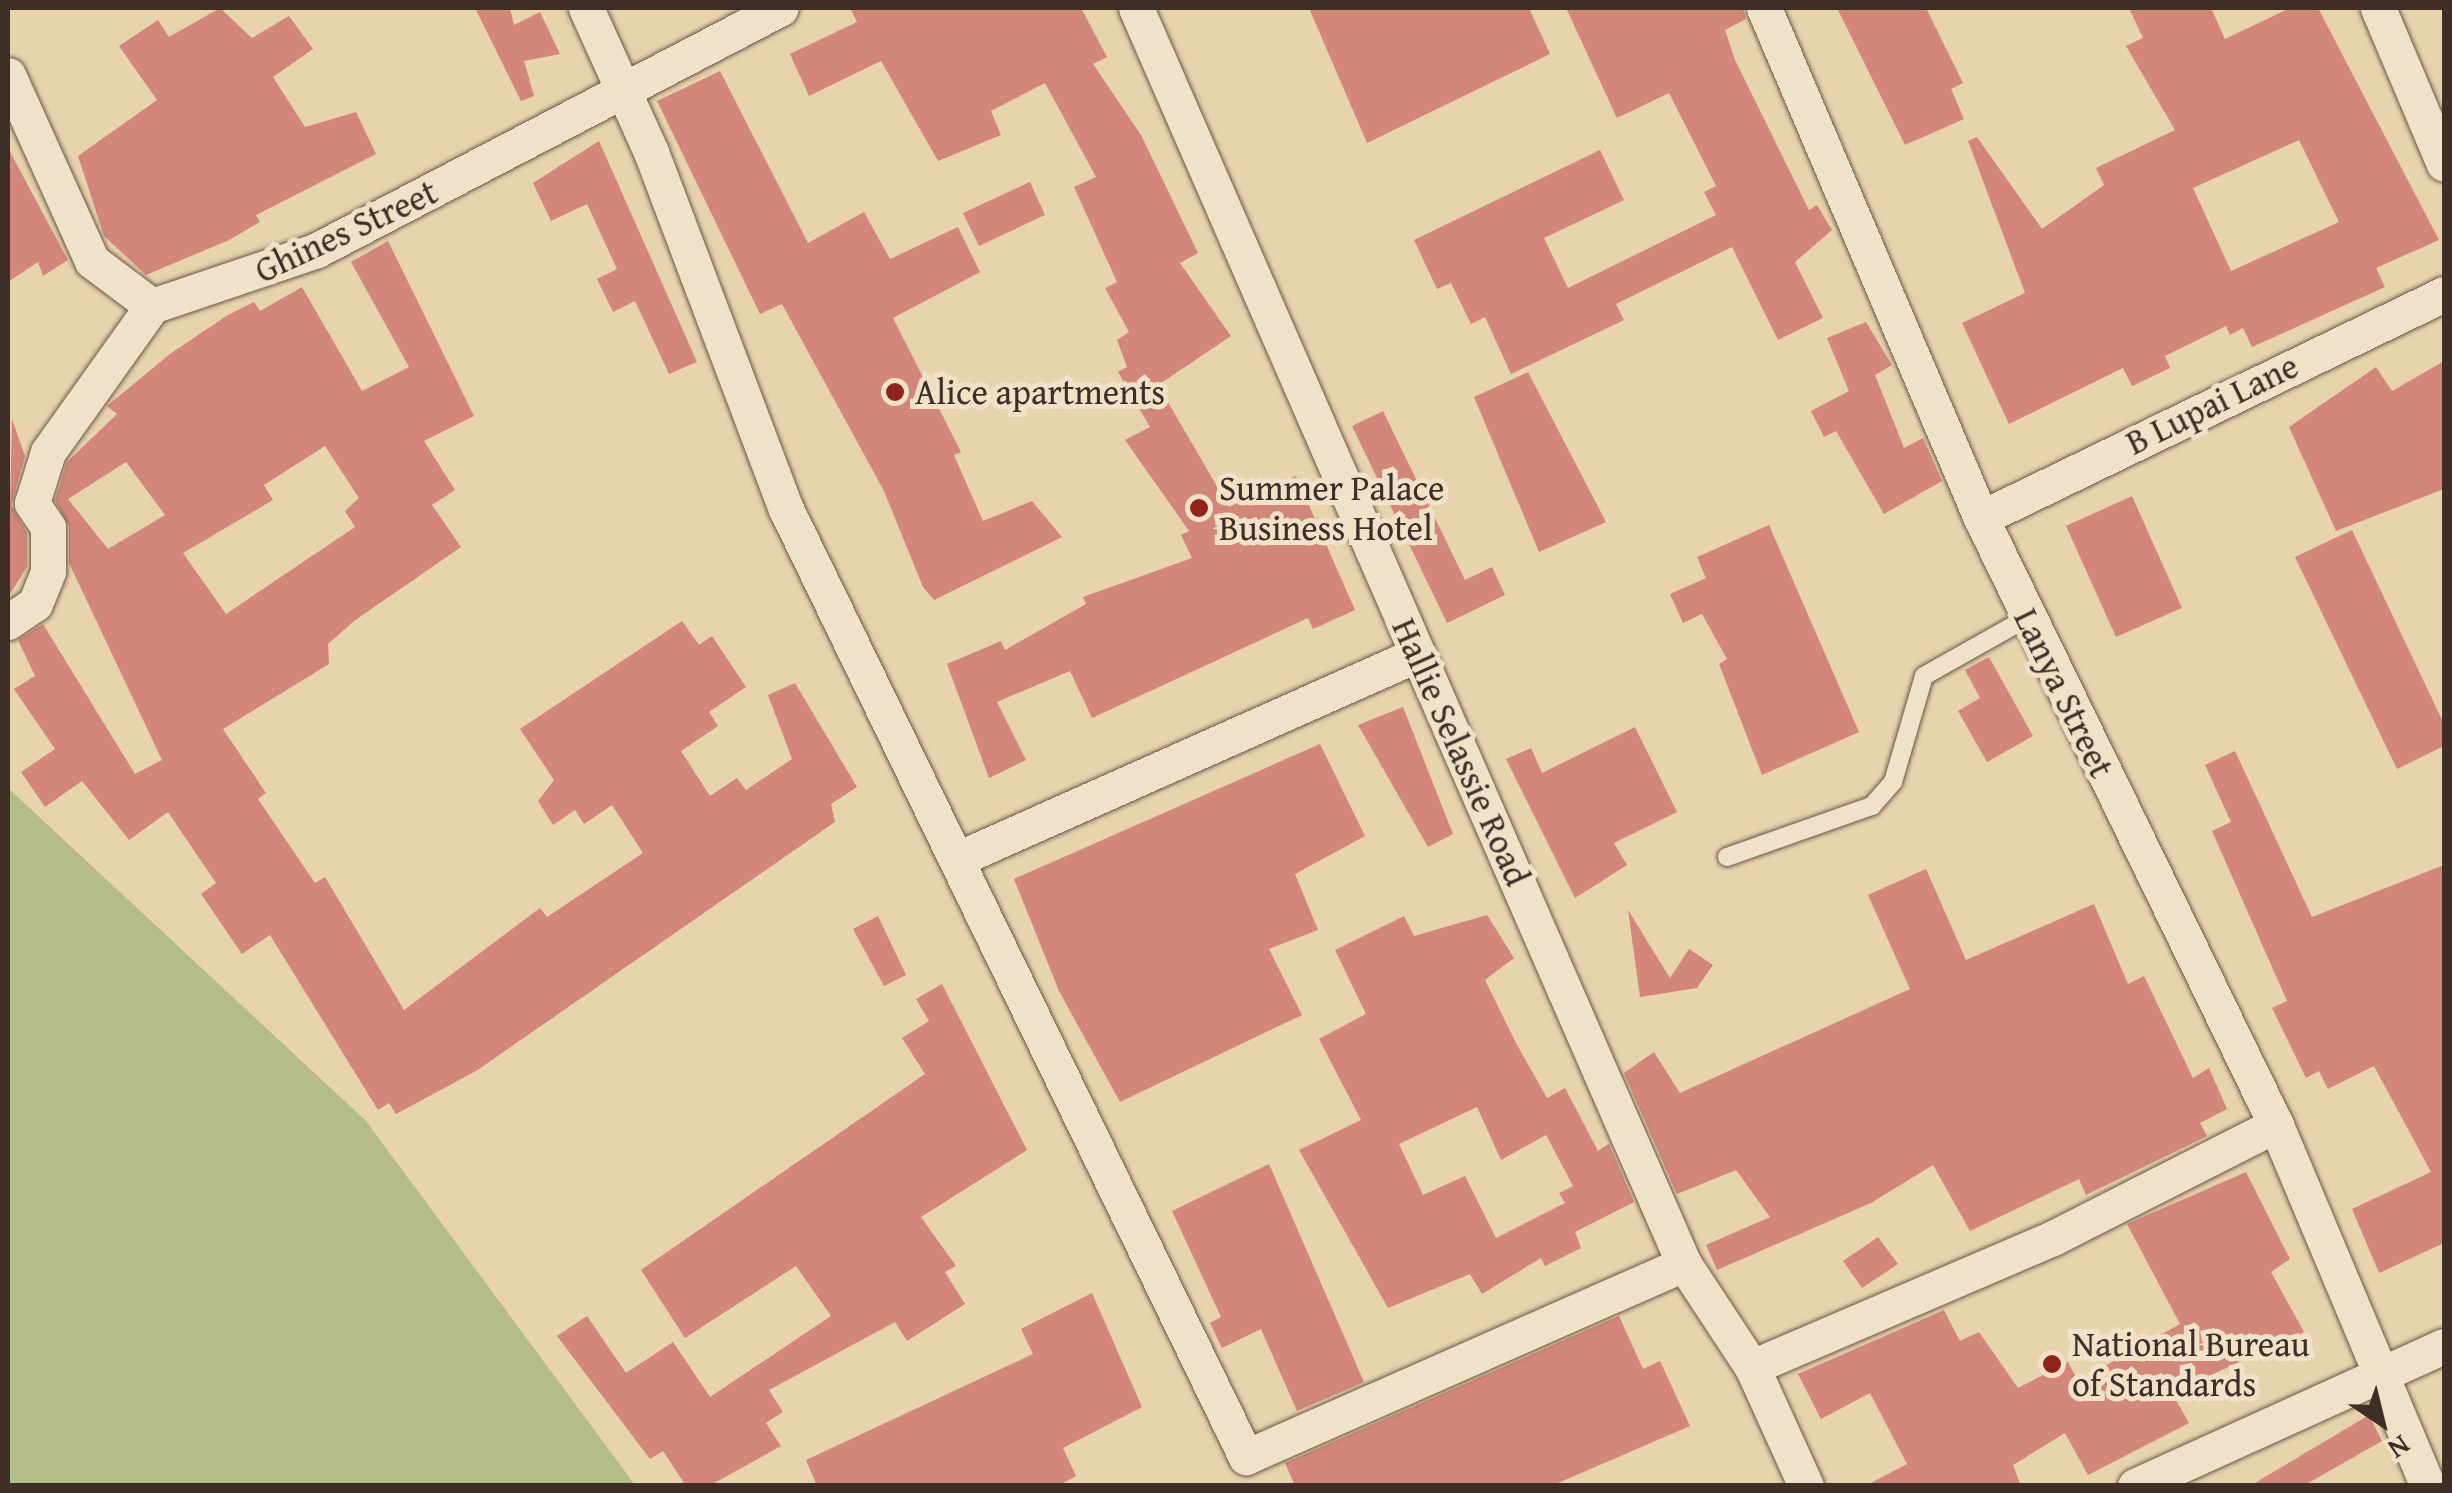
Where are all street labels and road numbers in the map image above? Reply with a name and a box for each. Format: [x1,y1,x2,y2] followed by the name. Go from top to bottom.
[248,170,444,292] street label: Ghines Street
[2119,344,2305,464] street label: B Lupai Lane
[2005,602,2123,784] street label: Lanya Street
[1383,612,1539,892] street label: Hallie Selassie Road

